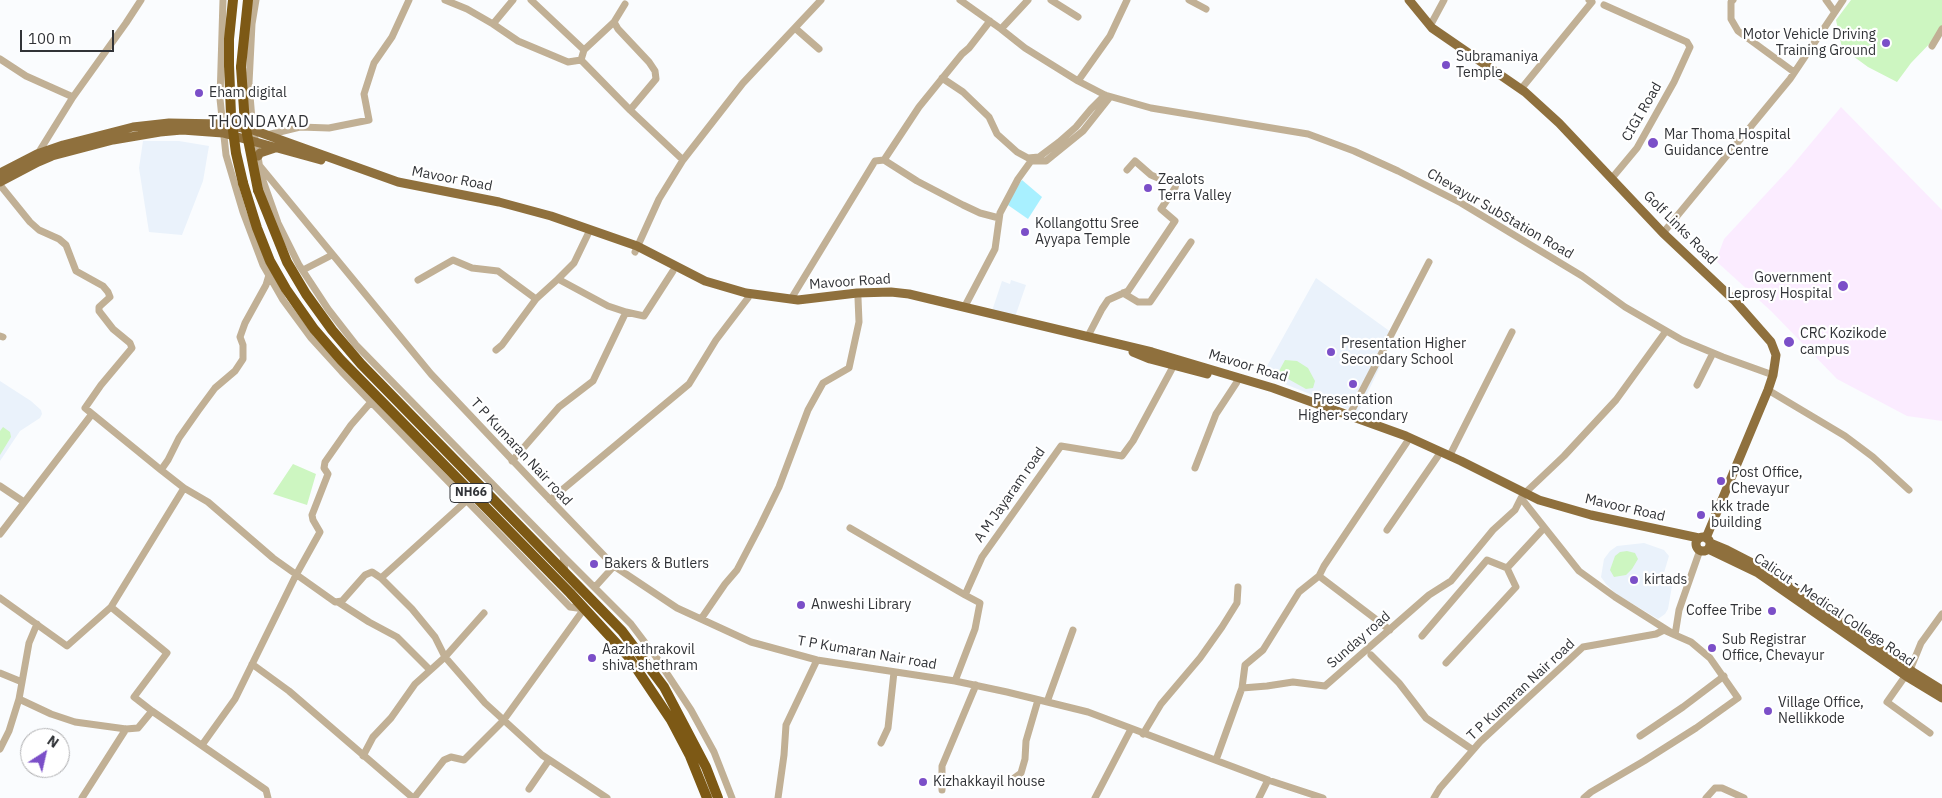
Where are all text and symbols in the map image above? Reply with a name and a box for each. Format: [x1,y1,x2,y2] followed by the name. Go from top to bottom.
[22,20,116,52] scale bar
[1743,27,1876,59] place label: Motor Vehicle Driving Training Ground
[28,29,72,48] text: 100 m
[1880,37,1892,49] marker: Motor Vehicle Driving Training Ground
[1456,49,1538,82] place label: Subramaniya Temple
[1440,59,1452,71] marker: Subramaniya Temple
[1618,80,1666,144] street label: CIGI Road
[209,85,287,101] place label: Eham digital
[193,87,205,99] marker: Eham digital
[207,112,311,132] district label: THONDAYAD
[1664,127,1790,160] place label: Mar Thoma Hospital Guidance Centre
[1646,136,1660,150] marker: Mar Thoma Hospital Guidance Centre
[410,163,494,195] street label: Mavoor Road
[1424,165,1576,263] street label: Chevayur SubStation Road
[1158,172,1232,204] place label: Zealots Terra Valley
[1142,182,1154,194] marker: Zealots Terra Valley
[1640,188,1720,268] street label: Golf Links Road
[1035,216,1139,248] place label: Kollangottu Sree Ayyapa Temple
[1019,226,1031,238] marker: Kollangottu Sree Ayyapa Temple
[1727,270,1832,302] place label: Government Leprosy Hospital
[809,271,891,293] street label: Mavoor Road
[1836,279,1850,293] marker: Government Leprosy Hospital
[1800,326,1887,358] place label: CRC Kozikode campus
[1782,335,1796,349] marker: CRC Kozikode campus
[1341,336,1466,368] place label: Presentation Higher Secondary School
[1206,346,1290,386] street label: Mavoor Road
[1325,346,1337,358] marker: Presentation Higher Secondary School
[1347,378,1359,390] marker: Presentation Higher secondary
[1298,392,1408,424] place label: Presentation Higher secondary
[467,395,575,509] street label: T P Kumaran Nair road
[971,444,1049,546] street label: A M Jayaram road
[1731,465,1803,498] place label: Post Office, Chevayur
[1715,475,1727,487] marker: Post Office, Chevayur
[450,483,492,502] road number: NH66
[1583,491,1667,525] street label: Mavoor Road
[1711,499,1770,532] place label: kkk trade building
[1695,509,1707,521] marker: kkk trade building
[1750,550,1918,670] street label: Calicut - Medical College Road
[604,556,709,572] place label: Bakers & Butlers
[588,558,600,570] marker: Bakers & Butlers
[1644,572,1687,588] place label: kirtads
[1628,574,1640,586] marker: kirtads
[811,597,911,613] place label: Anweshi Library
[795,599,807,611] marker: Anweshi Library
[1686,603,1762,619] place label: Coffee Tribe
[1766,605,1778,617] marker: Coffee Tribe
[1324,608,1394,672] street label: Sunday road
[796,632,938,674] street label: T P Kumaran Nair road
[1722,632,1824,664] place label: Sub Registrar Office, Chevayur
[1464,636,1578,744] street label: T P Kumaran Nair road
[602,642,698,674] place label: Aazhathrakovil shiva shethram
[1706,642,1718,654] marker: Sub Registrar Office, Chevayur
[586,652,598,664] marker: Aazhathrakovil shiva shethram
[1778,695,1864,728] place label: Village Office, Nellikkode
[1762,705,1774,717] marker: Village Office, Nellikkode
[20,728,70,778] north arrow
[44,731,62,752] text: N
[933,774,1045,790] place label: Kizhakkayil house
[917,776,929,788] marker: Kizhakkayil house

